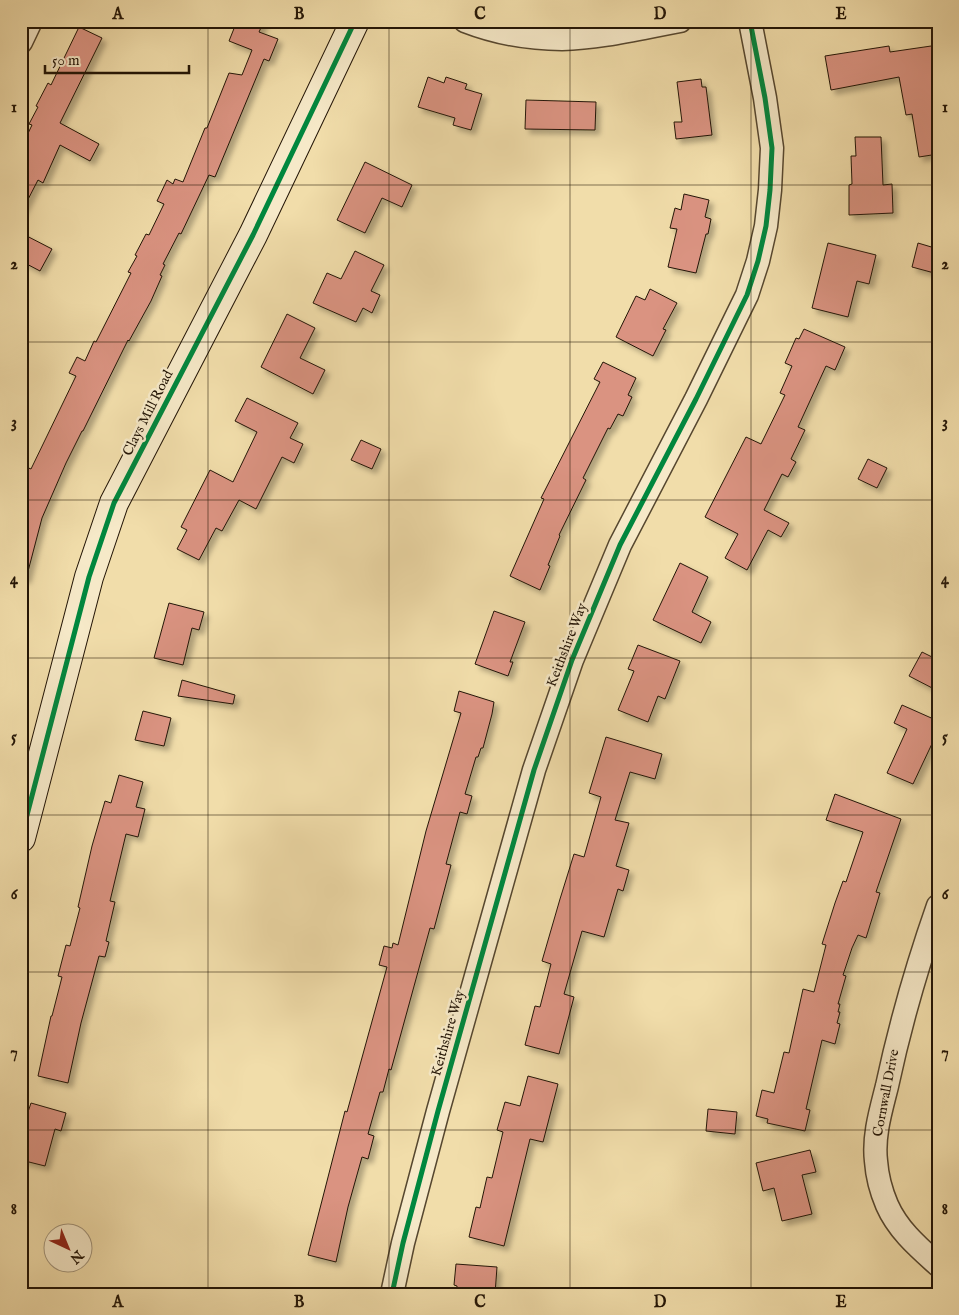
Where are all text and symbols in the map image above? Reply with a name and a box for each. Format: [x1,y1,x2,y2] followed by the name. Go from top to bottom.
[112,5,125,25] text: A
[294,5,305,25] text: B
[474,5,486,25] text: C
[654,5,667,25] text: D
[835,5,847,25] text: E
[45,42,189,74] scale bar
[52,51,80,70] text: 50 m
[11,98,17,118] text: 1
[942,98,948,118] text: 1
[10,255,18,275] text: 2
[941,255,949,275] text: 2
[119,367,178,459] street label: Clays Mill Road
[11,413,17,433] text: 3
[942,413,948,433] text: 3
[10,570,19,590] text: 4
[941,570,950,590] text: 4
[543,600,591,690] street label: Keithshire Way
[11,728,17,748] text: 5
[942,728,948,748] text: 5
[11,885,19,905] text: 6
[942,885,950,905] text: 6
[427,988,469,1078] street label: Keithshire Way
[10,1043,18,1063] text: 7
[941,1043,949,1063] text: 7
[869,1047,903,1138] street label: Cornwall Drive
[11,1200,17,1220] text: 8
[942,1200,948,1220] text: 8
[42,1222,92,1272] north arrow
[66,1245,88,1267] text: N
[112,1293,125,1313] text: A
[294,1293,305,1313] text: B
[474,1293,486,1313] text: C
[654,1293,667,1313] text: D
[835,1293,847,1313] text: E

